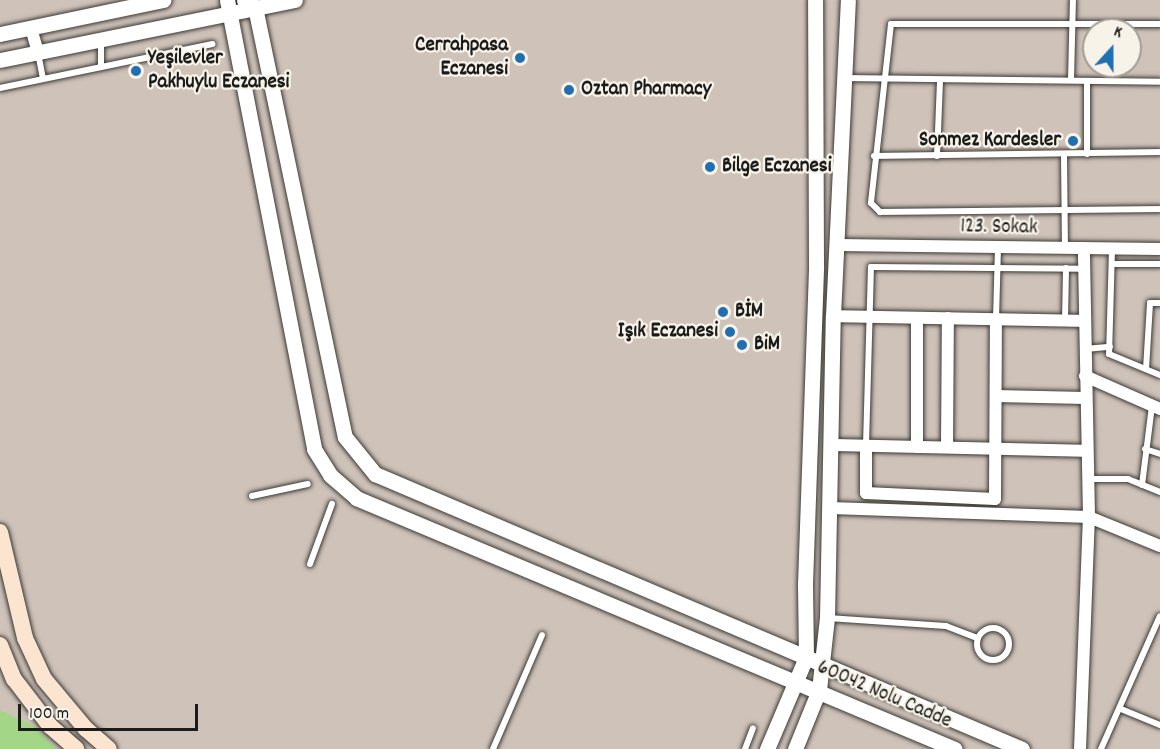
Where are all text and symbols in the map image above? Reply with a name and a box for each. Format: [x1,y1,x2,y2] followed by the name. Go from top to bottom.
[1082,18,1142,78] north arrow
[1110,21,1125,45] text: K
[415,33,508,83] place label: Cerrahpasa Eczanesi
[148,46,289,96] place label: Yeşilevler Pakhuylu Eczanesi
[513,51,527,65] marker: Cerrahpasa Eczanesi
[129,64,143,78] marker: Yeşilevler Pakhuylu Eczanesi
[581,77,711,103] place label: Oztan Pharmacy
[562,83,576,97] marker: Oztan Pharmacy
[919,128,1061,154] place label: Sonmez Kardesler
[1066,134,1080,148] marker: Sonmez Kardesler
[722,154,831,180] place label: Bilge Eczanesi
[703,160,717,174] marker: Bilge Eczanesi
[960,215,1038,241] street label: 123. Sokak
[735,299,763,325] place label: BİM
[716,305,730,319] marker: BİM
[618,319,718,345] place label: Işık Eczanesi
[723,325,737,339] marker: Işık Eczanesi
[754,332,780,358] place label: BiM
[735,338,749,352] marker: BiM
[813,655,955,735] street label: 60042 Nolu Cadde
[21,692,201,730] scale bar
[29,702,69,727] text: 100 m

